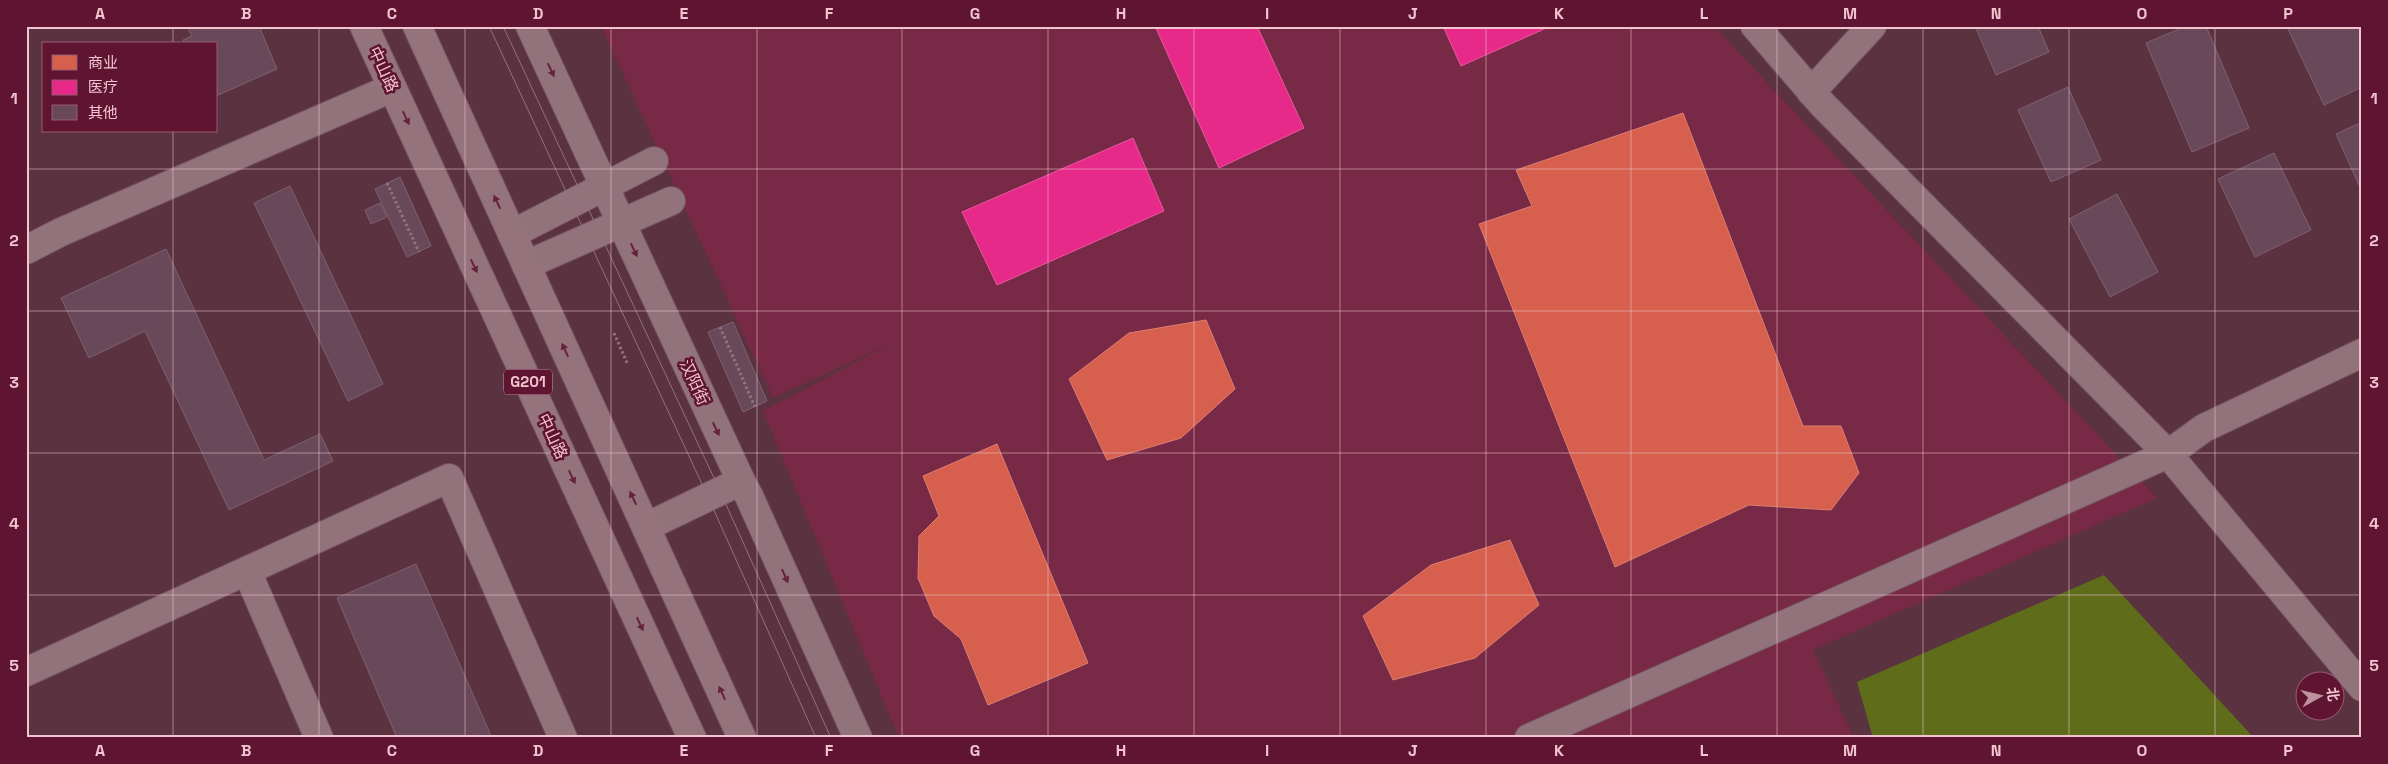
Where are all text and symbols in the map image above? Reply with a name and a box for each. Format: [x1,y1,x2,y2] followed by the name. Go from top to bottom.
[95,3,105,24] text: A
[241,3,251,24] text: B
[387,3,397,24] text: C
[533,3,543,24] text: D
[680,3,689,24] text: E
[825,3,834,24] text: F
[970,3,980,24] text: G
[1116,3,1126,24] text: H
[1265,3,1269,24] text: I
[1408,3,1418,24] text: J
[1554,3,1564,24] text: K
[1700,3,1709,24] text: L
[1843,3,1857,24] text: M
[1991,3,2001,24] text: N
[2137,3,2148,24] text: O
[2283,3,2293,24] text: P
[42,42,218,132] legend
[364,43,403,95] street label: 中山路
[88,53,118,72] text: 商业
[547,63,555,77] one-way arrow
[88,77,118,96] text: 医疗
[10,88,18,109] text: 1
[2370,88,2378,109] text: 1
[88,103,118,122] text: 其他
[403,111,411,125] one-way arrow
[493,195,501,209] one-way arrow
[9,230,19,251] text: 2
[2369,230,2379,251] text: 2
[630,243,638,257] one-way arrow
[471,259,479,273] one-way arrow
[560,343,568,357] one-way arrow
[675,356,714,408] street label: 汉阳街
[504,370,552,394] road number: G201
[9,372,19,393] text: 3
[2369,372,2379,393] text: 3
[533,410,572,462] street label: 中山路
[713,422,721,436] one-way arrow
[568,470,576,484] one-way arrow
[628,491,636,505] one-way arrow
[9,513,19,534] text: 4
[2369,513,2379,534] text: 4
[782,569,790,583] one-way arrow
[636,617,644,631] one-way arrow
[9,655,19,676] text: 5
[2369,655,2379,676] text: 5
[2296,672,2346,722] north arrow
[718,686,726,700] one-way arrow
[2323,686,2343,702] text: 北
[95,740,105,761] text: A
[241,740,251,761] text: B
[387,740,397,761] text: C
[533,740,543,761] text: D
[680,740,689,761] text: E
[825,740,834,761] text: F
[970,740,980,761] text: G
[1116,740,1126,761] text: H
[1265,740,1269,761] text: I
[1408,740,1418,761] text: J
[1554,740,1564,761] text: K
[1700,740,1709,761] text: L
[1843,740,1857,761] text: M
[1991,740,2001,761] text: N
[2137,740,2148,761] text: O
[2283,740,2293,761] text: P

